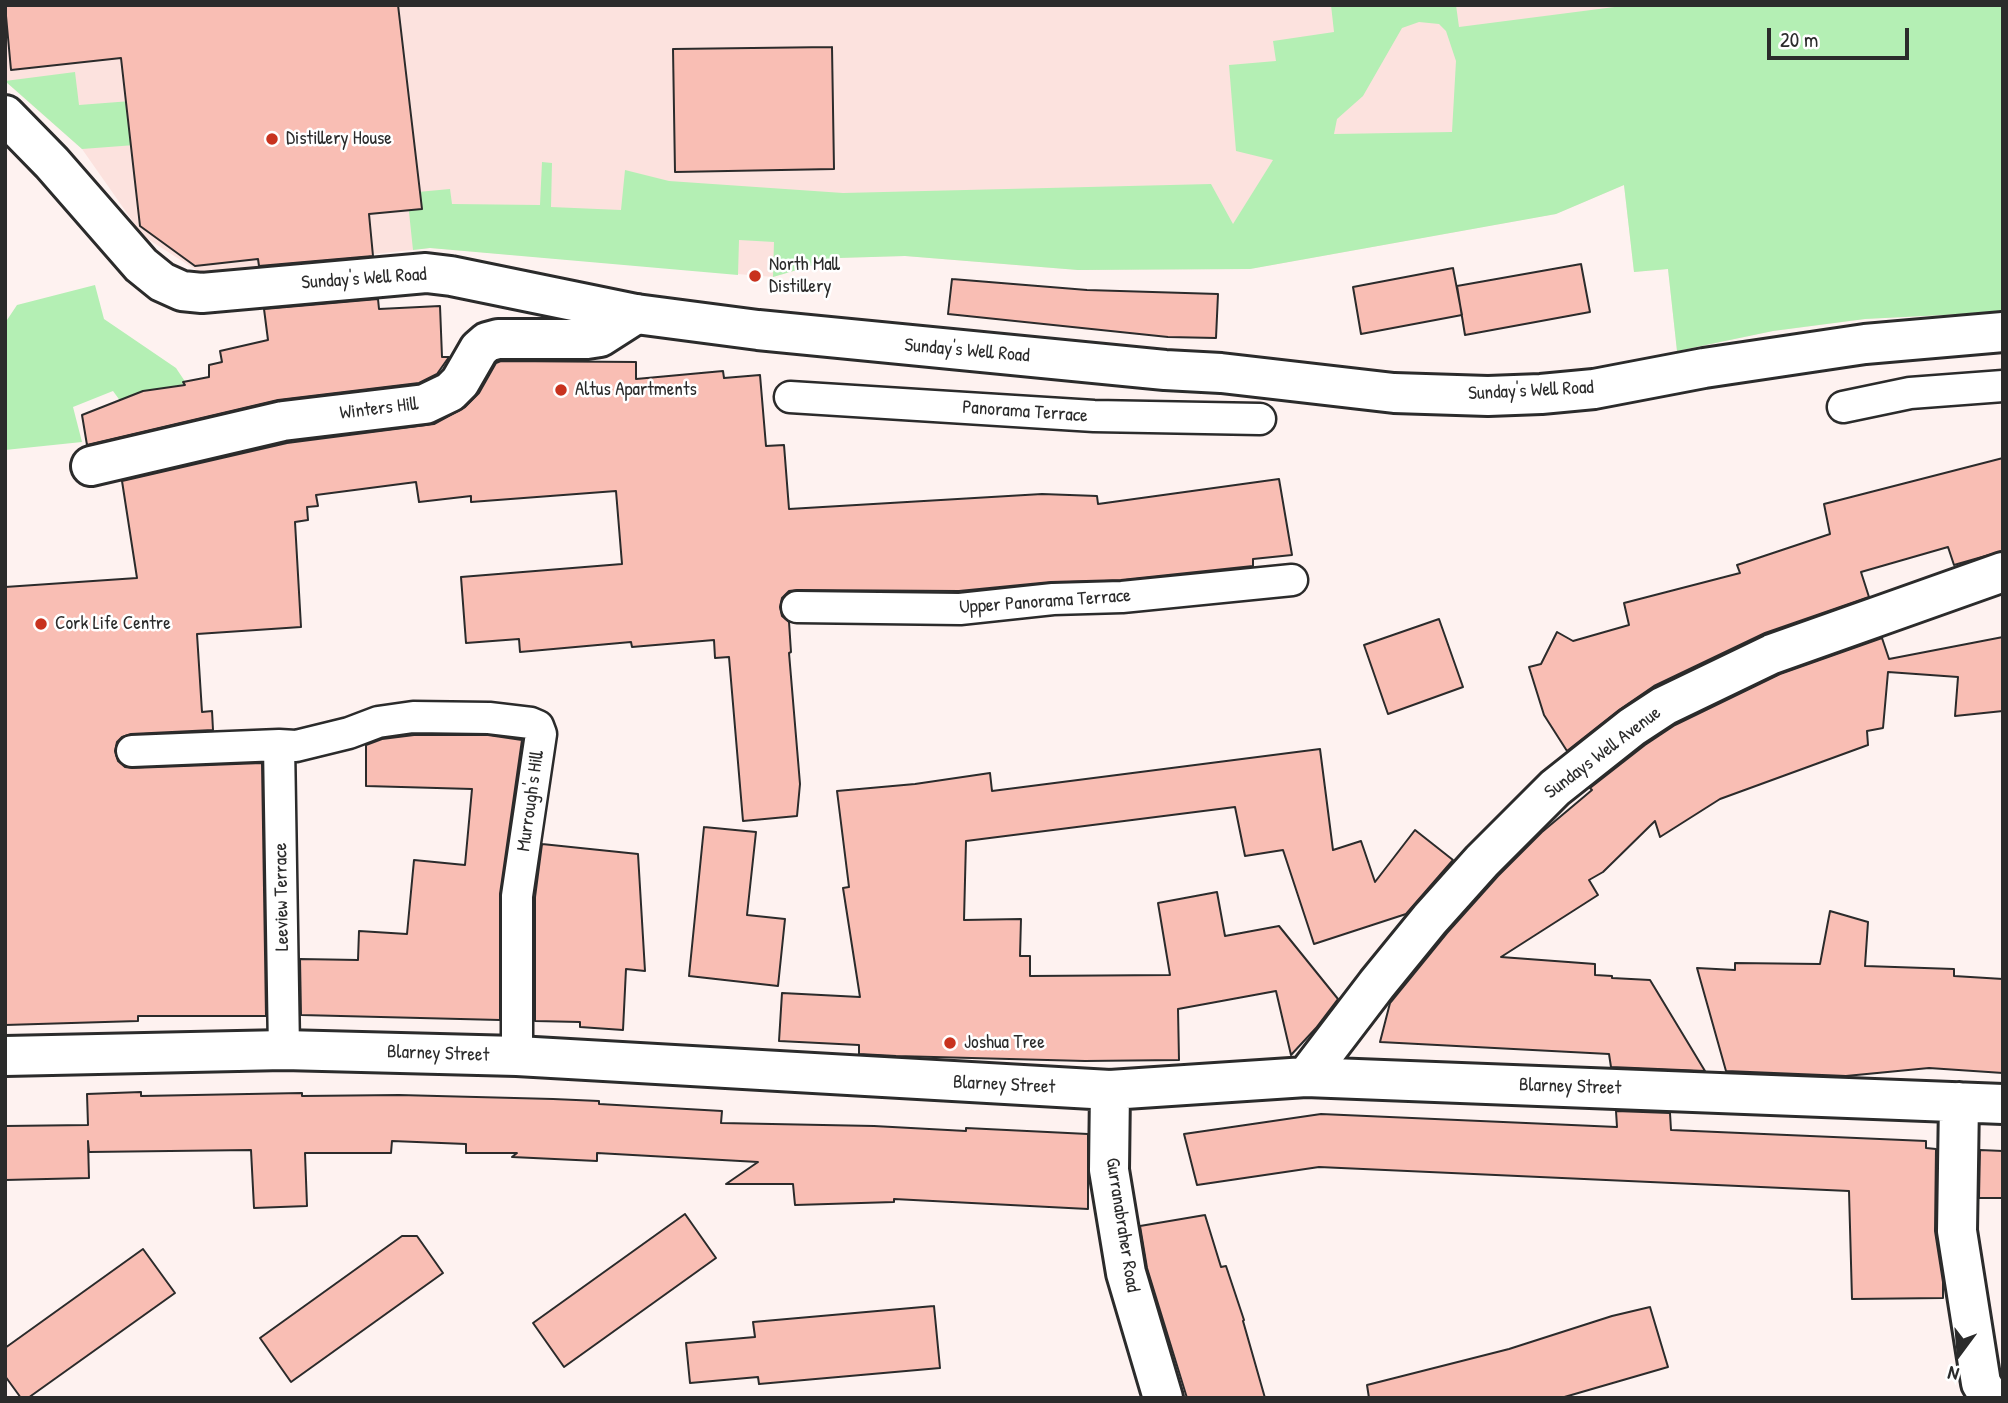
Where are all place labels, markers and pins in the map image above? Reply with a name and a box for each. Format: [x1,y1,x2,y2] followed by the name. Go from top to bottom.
[286,128,392,150] place label: Distillery House
[264,131,280,147] marker: Distillery House
[769,254,840,298] place label: North Mall Distillery
[747,268,763,284] marker: North Mall Distillery
[575,379,697,401] place label: Altus Apartments
[553,382,569,398] marker: Altus Apartments
[55,613,171,635] place label: Cork Life Centre
[33,616,49,632] marker: Cork Life Centre
[964,1032,1045,1054] place label: Joshua Tree
[942,1035,958,1051] marker: Joshua Tree

